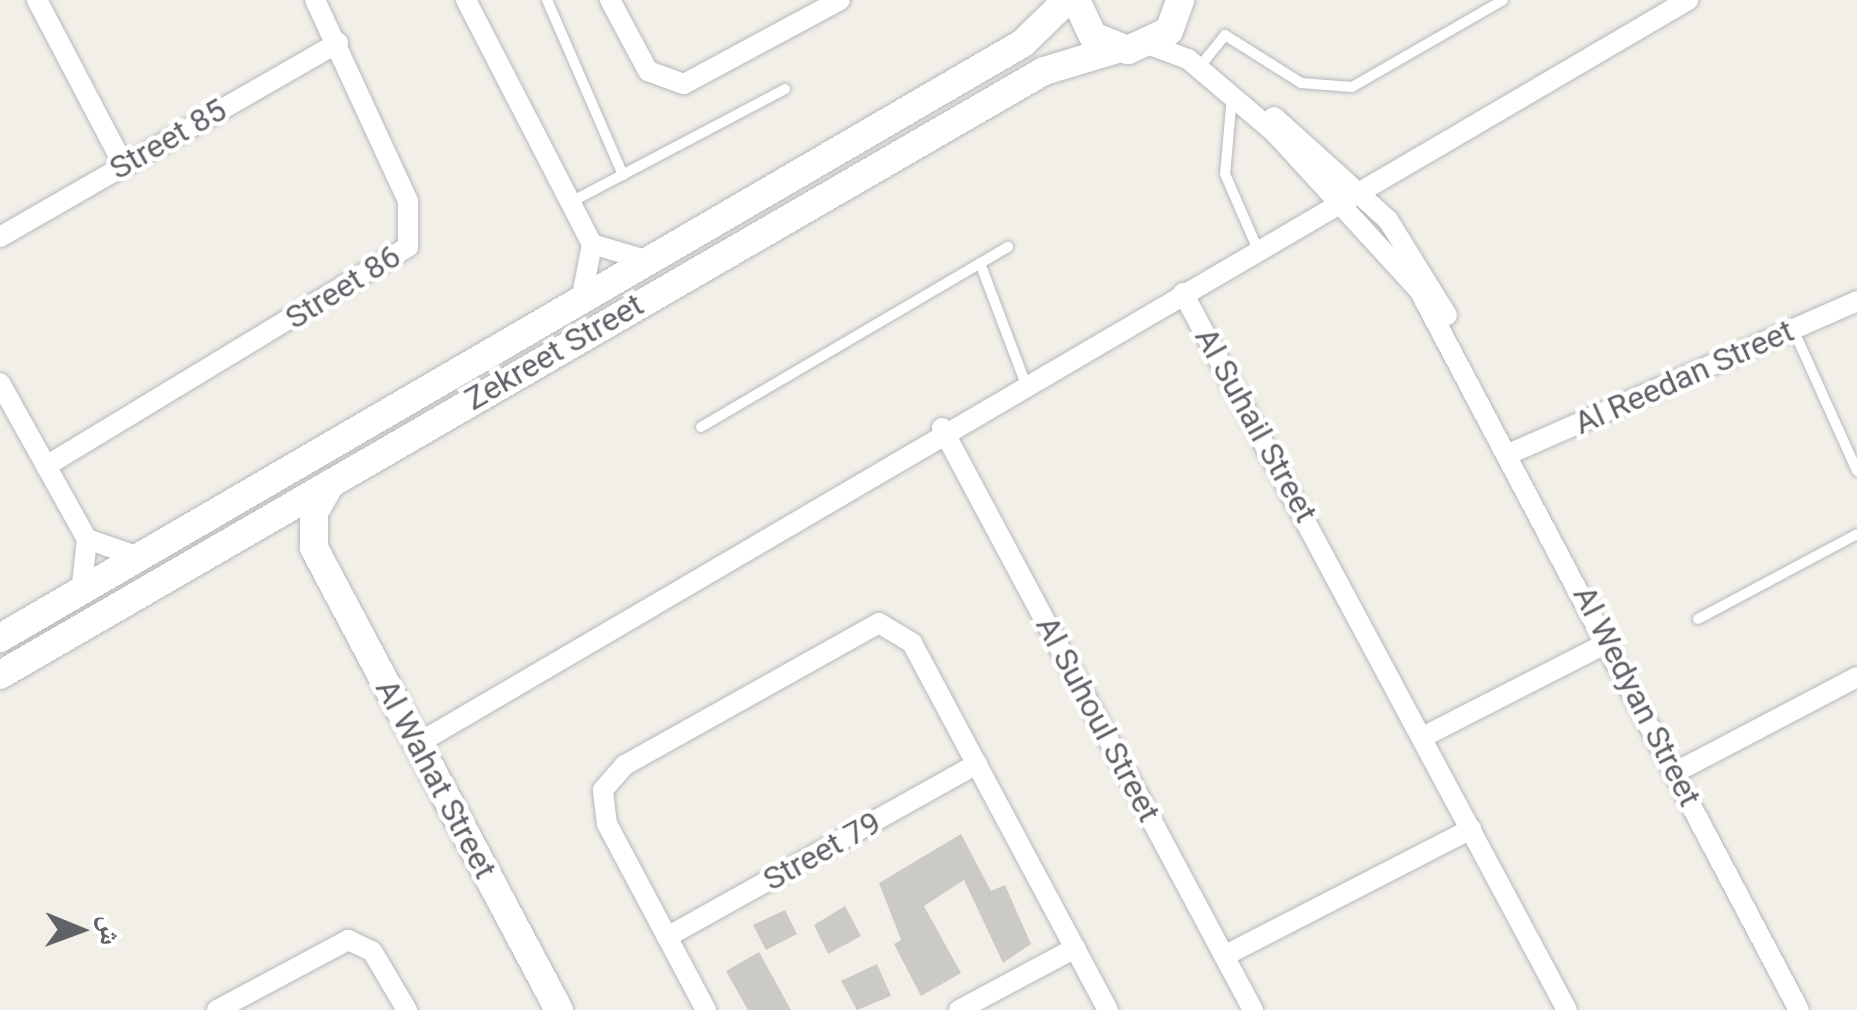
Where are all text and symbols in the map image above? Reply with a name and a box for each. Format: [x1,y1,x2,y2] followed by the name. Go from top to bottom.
[103,90,233,188] street label: Street 85
[278,237,408,337] street label: Street 86
[458,286,650,418] street label: Zekreet Street
[1569,312,1799,442] street label: Al Reedan Street
[1187,321,1325,529] street label: Al Suhail Street
[1565,580,1709,812] street label: Al Wedyan Street
[1028,610,1168,828] street label: Al Suhoul Street
[367,673,505,885] street label: Al Wahat Street
[757,803,887,899] street label: Street 79
[30,880,130,980] north arrow
[94,915,127,946] text: ش

